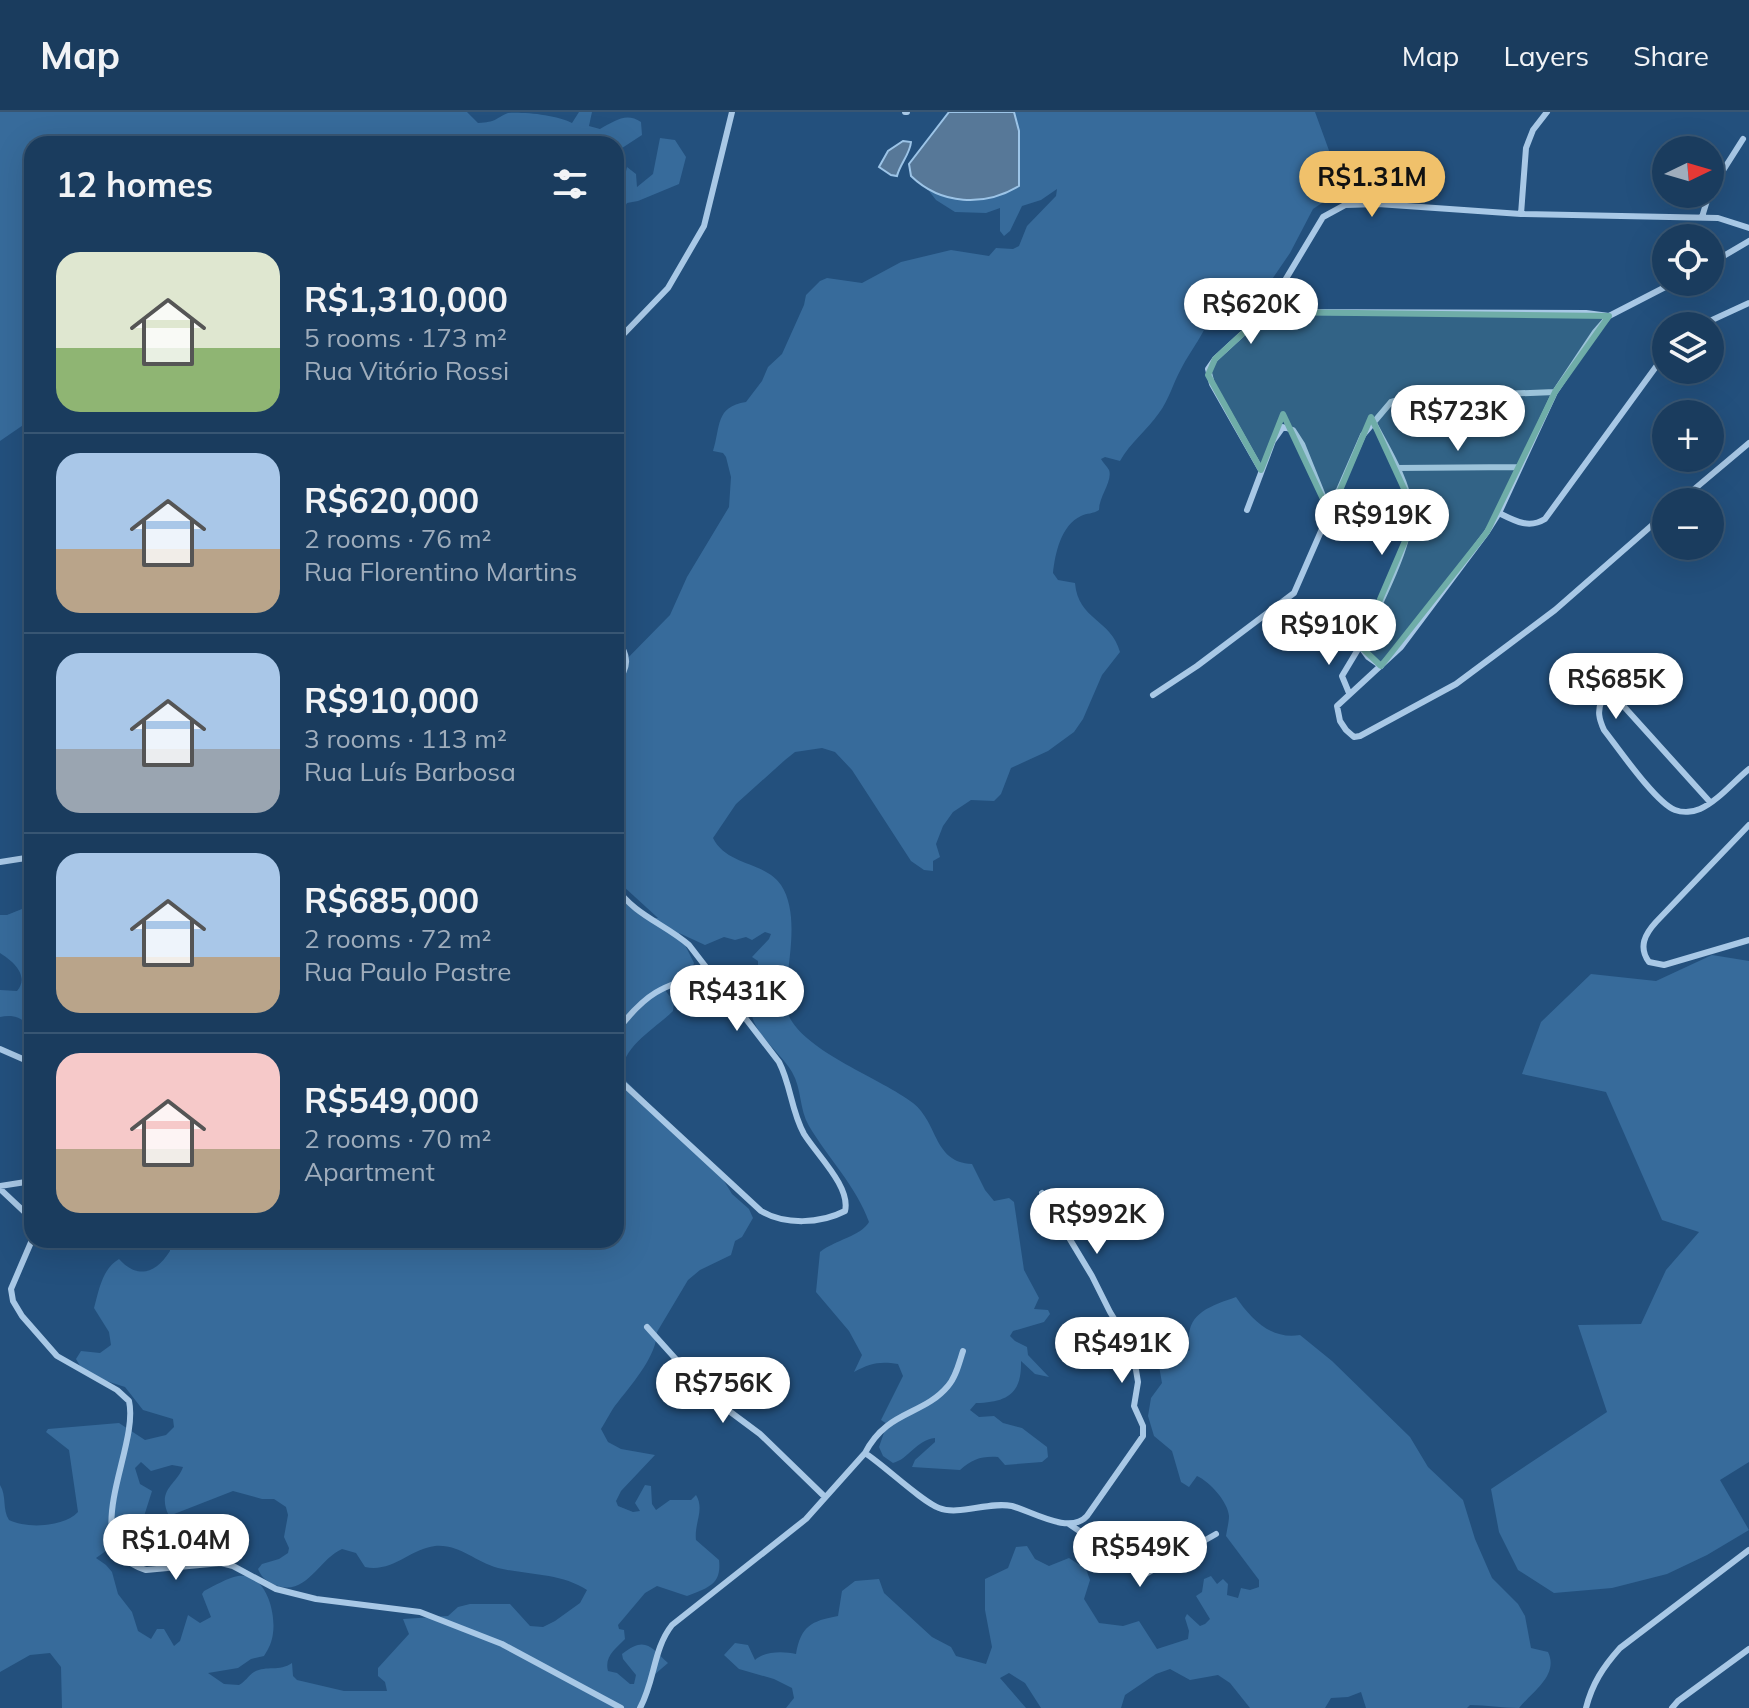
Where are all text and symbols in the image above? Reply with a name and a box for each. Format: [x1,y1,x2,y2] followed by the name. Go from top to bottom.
[40,31,120,79] text: Map
[1402,38,1459,73] text: Map
[1503,38,1589,73] text: Layers
[1633,38,1709,73] text: Share
[1652,136,1724,208] north arrow
[1652,136,1724,560] map controls
[1298,151,1446,219] pin: R$1.31M
[1317,160,1427,193] text: R$1.31M
[548,162,592,206] icon: filters
[56,163,213,206] text: 12 homes
[1652,224,1724,296] button: locate
[304,278,508,321] text: R$1,310,000
[1186,278,1316,346] pin: R$620K
[120,284,216,380] icon: home
[1202,287,1300,320] text: R$620K
[1652,312,1724,384] button: layers
[304,321,507,354] text: 5 rooms · 173 m²
[304,354,509,387] text: Rua Vitório Rossi
[1393,385,1523,453] pin: R$723K
[1409,394,1507,427] text: R$723K
[1652,400,1724,472] button: +
[304,479,479,522] text: R$620,000
[120,485,216,581] icon: home
[1652,488,1724,560] button: −
[1317,489,1447,557] pin: R$919K
[1333,498,1431,531] text: R$919K
[304,522,491,555] text: 2 rooms · 76 m²
[304,555,577,588] text: Rua Florentino Martins
[1264,599,1394,667] pin: R$910K
[1280,608,1378,641] text: R$910K
[1551,653,1681,721] pin: R$685K
[1567,662,1665,695] text: R$685K
[304,679,479,722] text: R$910,000
[120,685,216,781] icon: home
[304,722,507,755] text: 3 rooms · 113 m²
[304,755,516,788] text: Rua Luís Barbosa
[304,879,479,922] text: R$685,000
[120,885,216,981] icon: home
[304,922,491,955] text: 2 rooms · 72 m²
[304,955,511,988] text: Rua Paulo Pastre
[672,965,802,1033] pin: R$431K
[688,974,786,1007] text: R$431K
[304,1079,479,1122] text: R$549,000
[120,1085,216,1181] icon: home
[304,1122,491,1155] text: 2 rooms · 70 m²
[304,1155,435,1188] text: Apartment
[1032,1188,1162,1256] pin: R$992K
[1048,1197,1146,1230] text: R$992K
[1057,1317,1187,1385] pin: R$491K
[1073,1326,1171,1359] text: R$491K
[658,1357,788,1425] pin: R$756K
[674,1366,772,1399] text: R$756K
[102,1514,250,1582] pin: R$1.04M
[1075,1521,1205,1589] pin: R$549K
[121,1523,231,1556] text: R$1.04M
[1091,1530,1189,1563] text: R$549K

